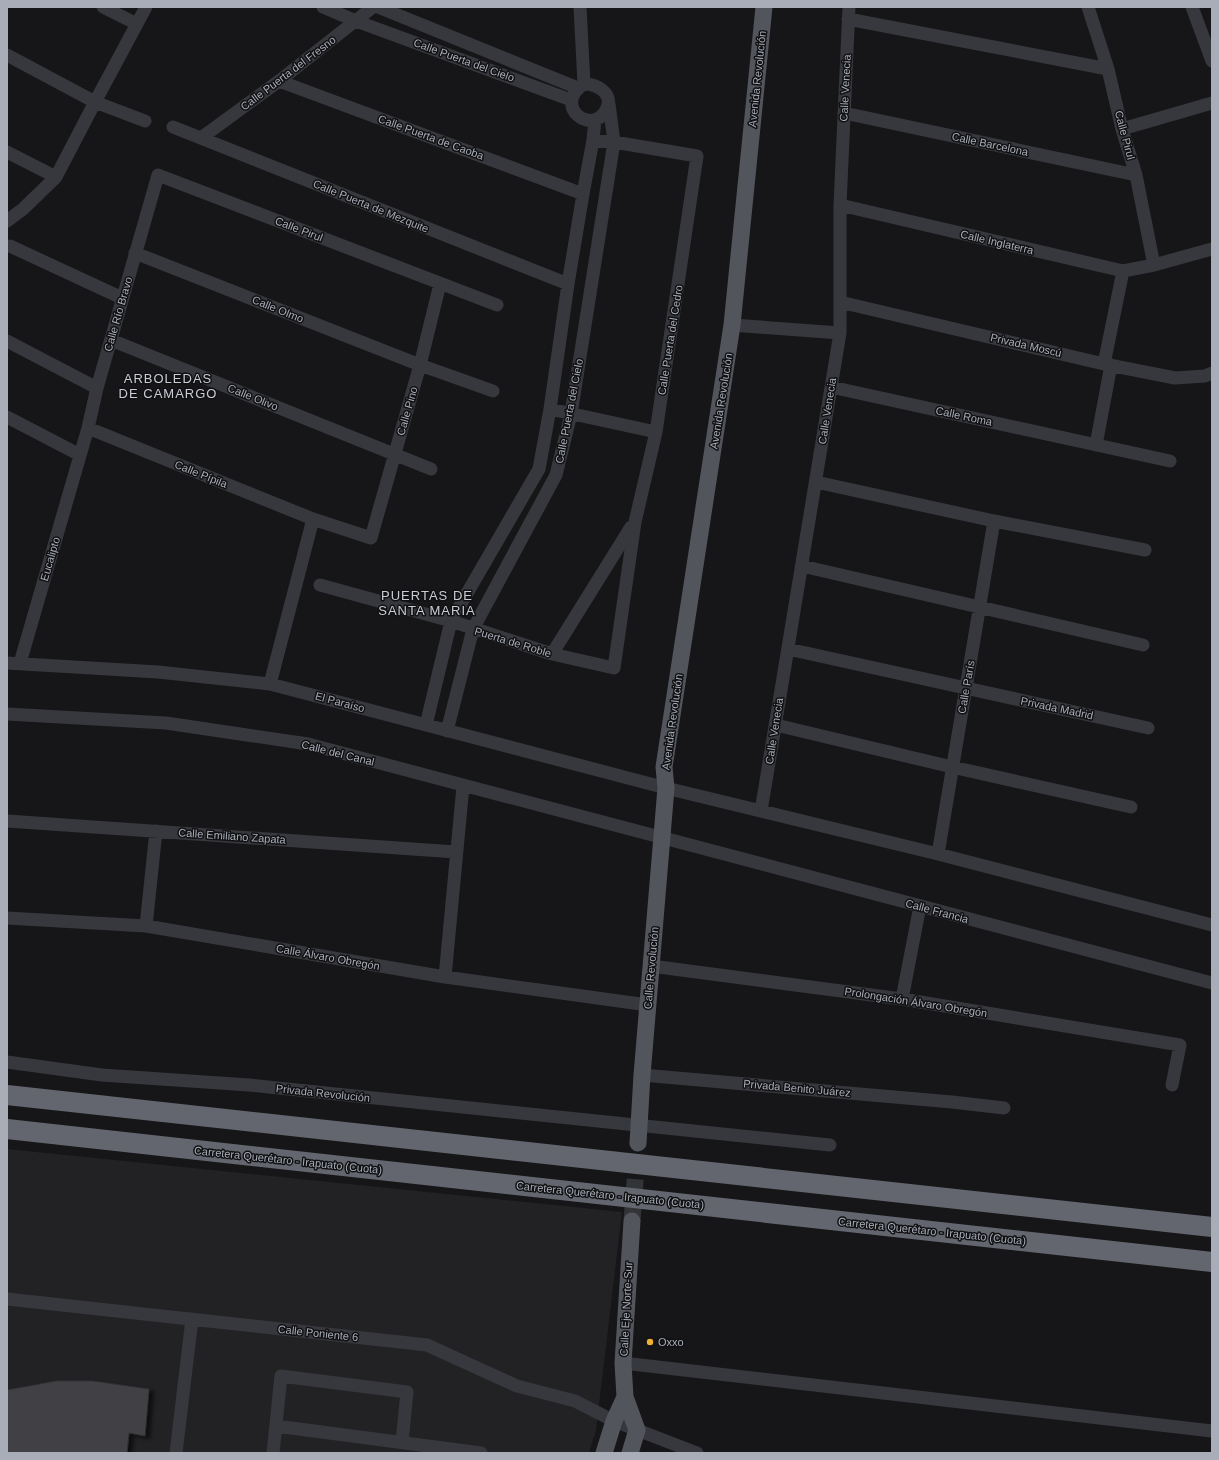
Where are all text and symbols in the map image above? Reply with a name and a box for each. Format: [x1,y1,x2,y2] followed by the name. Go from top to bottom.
[746,30,768,128] street label: Avenida Revolución
[238,33,338,113] street label: Calle Puerta del Fresno
[412,36,516,84] street label: Calle Puerta del Cielo
[837,53,853,122] street label: Calle Venecia
[1113,109,1137,161] street label: Calle Pirul
[377,112,486,162] street label: Calle Puerta de Caoba
[951,130,1030,158] street label: Calle Barcelona
[311,177,431,235] street label: Calle Puerta de Mezquite
[273,214,325,244] street label: Calle Pirul
[959,228,1036,256] street label: Calle Inglaterra
[102,275,134,353] street label: Calle Río Bravo
[655,284,685,396] street label: Calle Puerta del Cedro
[251,293,305,325] street label: Calle Olmo
[989,331,1063,359] street label: Privada Moscú
[707,352,735,450] street label: Avenida Revolución
[553,358,585,464] street label: Calle Puerta del Cielo
[119,371,217,401] district label: ARBOLEDAS DE CAMARGO
[816,376,838,445] street label: Calle Venecia
[226,381,280,413] street label: Calle Olivo
[394,385,420,437] street label: Calle Pino
[935,404,994,428] street label: Calle Roma
[173,458,230,490] street label: Calle Pípila
[38,536,62,582] street label: Eucalipto
[378,588,476,618] district label: PUERTAS DE SANTA MARIA
[473,625,553,659] street label: Puerta de Roble
[955,659,977,715] street label: Calle París
[659,673,685,771] street label: Avenida Revolución
[314,690,366,714] street label: El Paraíso
[1020,694,1094,722] street label: Privada Madrid
[763,696,785,765] street label: Calle Venecia
[300,738,376,768] street label: Calle del Canal
[178,826,287,846] street label: Calle Emiliano Zapata
[904,897,971,925] street label: Calle Francia
[641,926,661,1010] street label: Calle Revolución
[275,942,381,972] street label: Calle Álvaro Obregón
[844,985,988,1019] street label: Prolongación Álvaro Obregón
[743,1077,851,1099] street label: Privada Benito Juárez
[275,1082,371,1104] street label: Privada Revolución
[193,1144,383,1176] street label: Carretera Querétaro - Irapuato (Cuota)
[515,1179,705,1211] street label: Carretera Querétaro - Irapuato (Cuota)
[837,1215,1027,1247] street label: Carretera Querétaro - Irapuato (Cuota)
[618,1261,634,1357] street label: Calle Eje Norte-Sur
[277,1323,359,1343] street label: Calle Poniente 6
[658,1336,684,1348] place label: Oxxo
[645,1337,655,1347] marker: Oxxo

